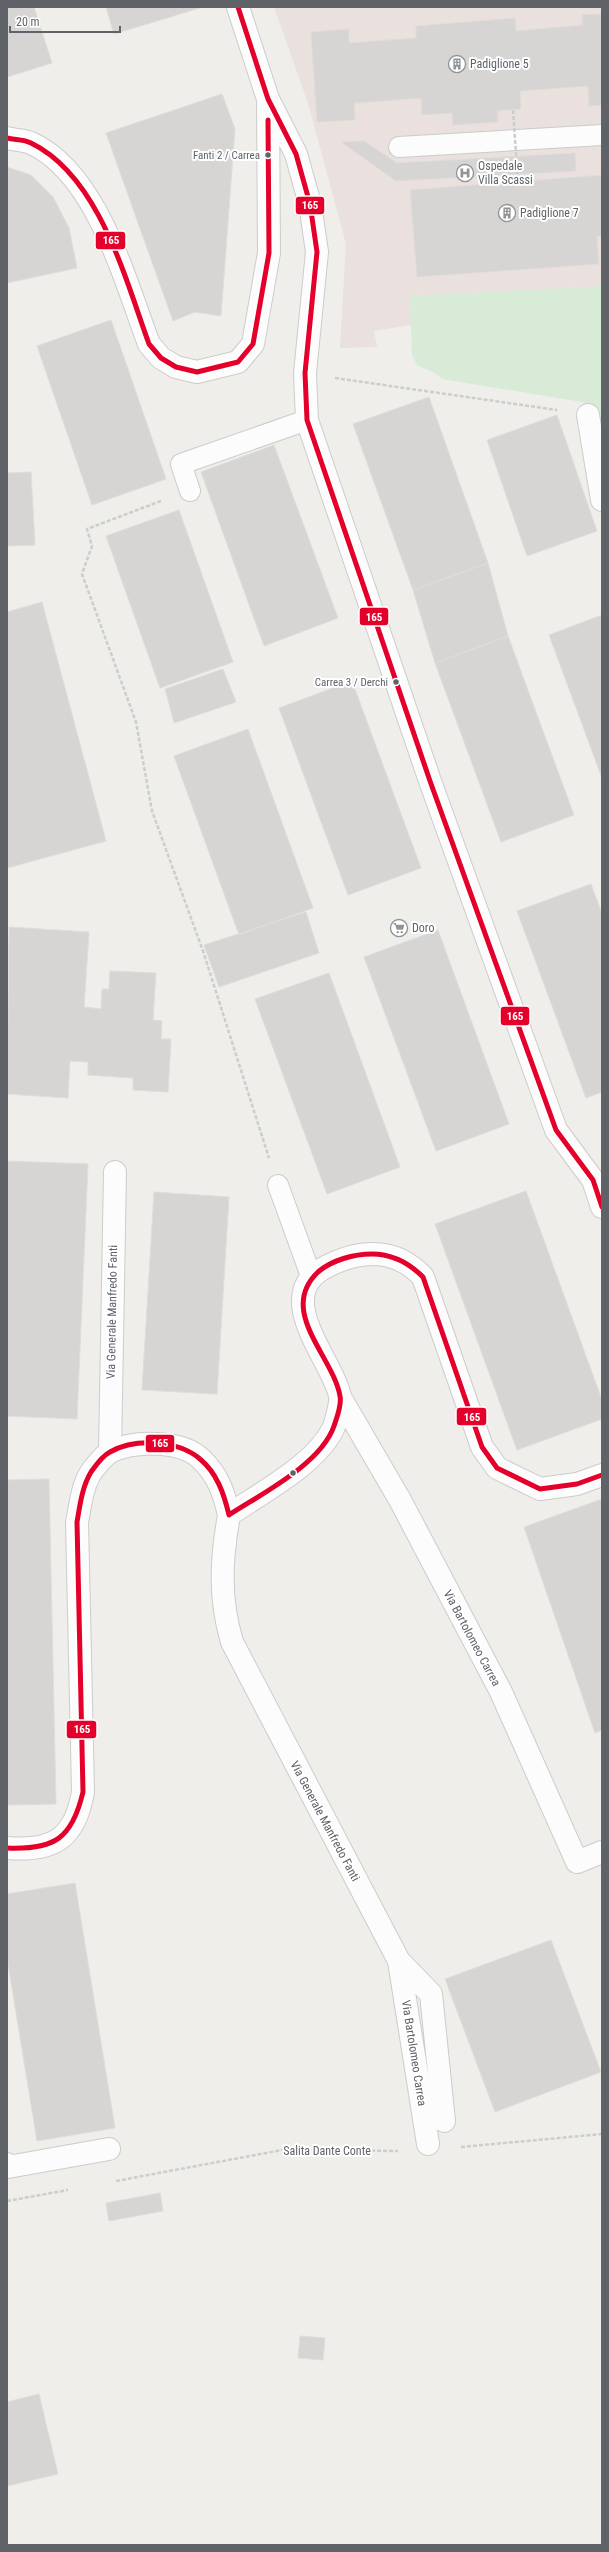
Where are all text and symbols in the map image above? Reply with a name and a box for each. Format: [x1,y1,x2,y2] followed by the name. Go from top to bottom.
[10,8,120,34] scale bar
[16,15,40,29] text: 20 m
[447,54,467,74] building icon: Padiglione 5
[470,57,529,71] place label: Padiglione 5
[193,149,260,162] place label: Fanti 2 / Carrea
[263,150,273,160] marker: Fanti 2 / Carrea
[478,159,533,187] place label: Ospedale Villa Scassi
[455,163,475,183] hospital icon: Ospedale Villa Scassi
[295,196,325,215] line badge: 165
[302,199,319,212] text: 165
[497,203,517,223] building icon: Padiglione 7
[520,206,579,220] place label: Padiglione 7
[95,231,126,250] line badge: 165
[103,234,120,247] text: 165
[359,607,389,626] line badge: 165
[366,611,383,624] text: 165
[315,676,388,689] place label: Carrea 3 / Derchi
[391,677,401,687] marker: Carrea 3 / Derchi
[389,918,409,938] supermarket icon: Doro
[412,921,434,935] place label: Doro
[500,1006,530,1026] line badge: 165
[507,1010,524,1023] text: 165
[104,1245,120,1379] street label: Via Generale Manfredo Fanti
[456,1407,487,1426] line badge: 165
[464,1411,481,1424] text: 165
[145,1434,175,1453] line badge: 165
[152,1437,169,1450] text: 165
[288,1468,298,1478] unlabelled marker
[441,1587,503,1689] street label: Via Bartolomeo Carrea
[66,1720,97,1739] line badge: 165
[74,1723,91,1736] text: 165
[287,1758,363,1884] street label: Via Generale Manfredo Fanti
[399,1999,429,2107] street label: Via Bartolomeo Carrea
[283,2144,371,2158] street label: Salita Dante Conte

